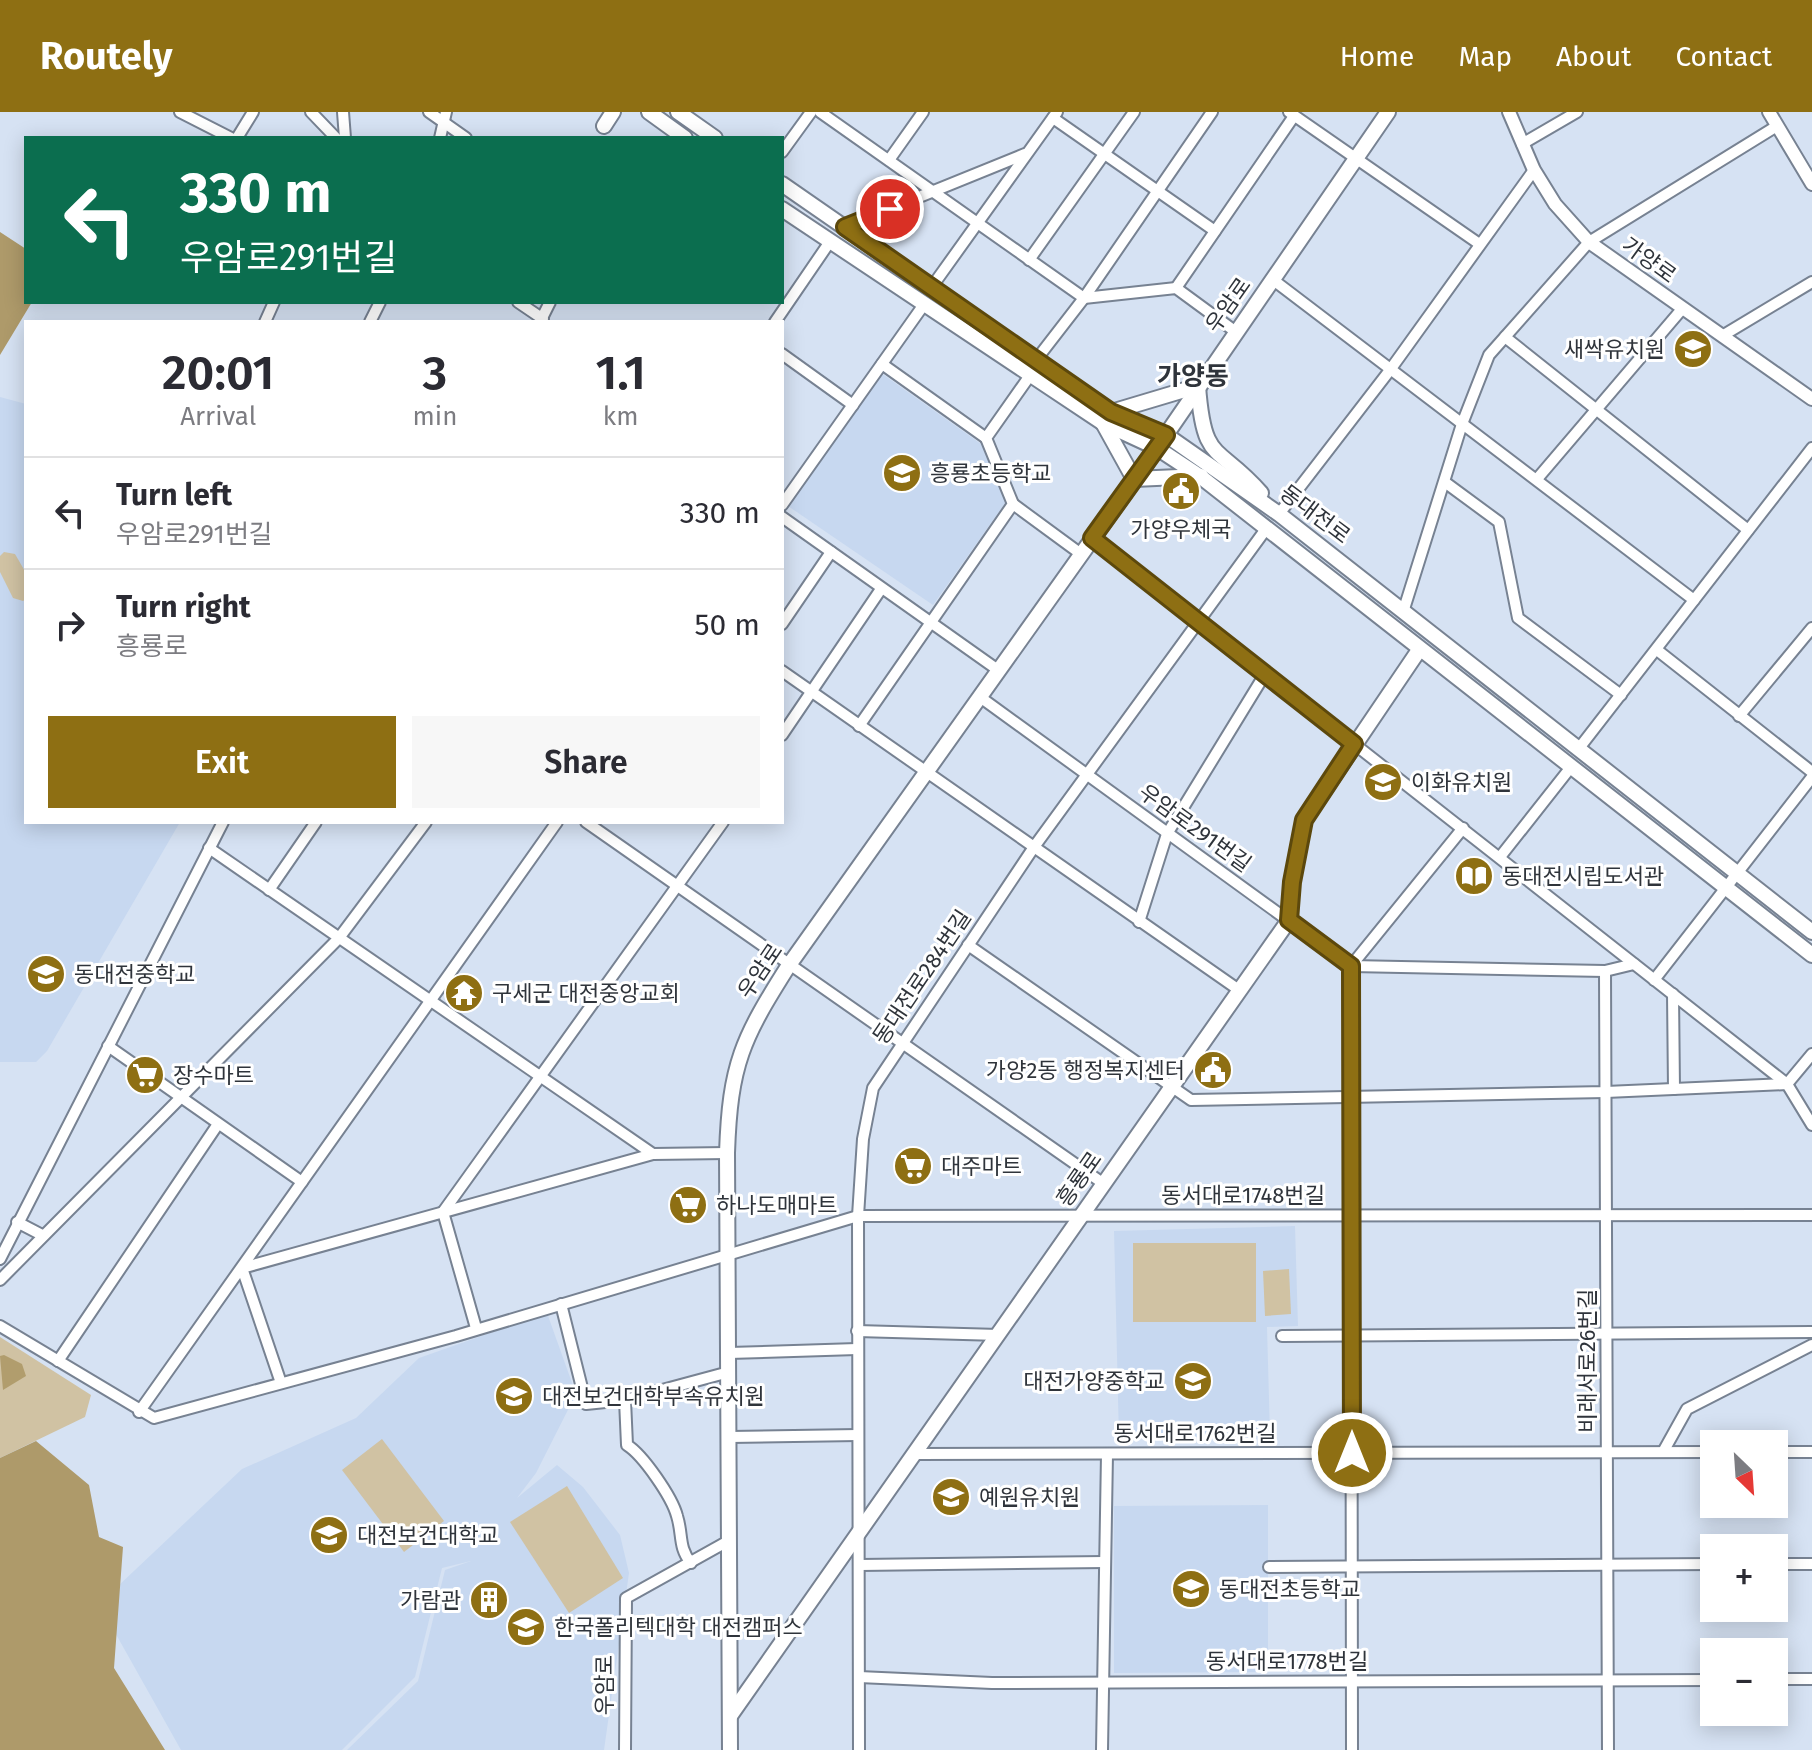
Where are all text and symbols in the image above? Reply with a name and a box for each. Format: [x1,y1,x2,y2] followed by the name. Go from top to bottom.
[40,33,172,79] text: Routely
[1340,40,1414,73] text: Home
[1458,40,1512,73] text: Map
[1556,40,1631,73] text: About
[1675,40,1772,73] text: Contact
[180,160,332,227] text: 330 m
[48,168,152,272] icon: left
[856,175,924,243] pin
[868,187,912,231] icon: arrive
[1616,231,1682,289] street label: 가양로
[180,236,397,280] text: 우암로291번길
[1200,272,1256,338] street label: 우암로
[1672,328,1714,370] school or university icon: 새싹유치원
[1564,336,1665,363] place label: 새싹유치원
[162,344,275,402] text: 20:01
[423,344,447,402] text: 3
[595,344,646,402] text: 1.1
[1157,361,1229,392] district label: 가양동
[180,401,256,432] text: Arrival
[413,401,457,432] text: min
[603,401,638,432] text: km
[881,452,923,494] school or university icon: 흥룡초등학교
[930,460,1051,487] place label: 흥룡초등학교
[1160,470,1202,512] public building icon: 가양우체국
[116,477,232,513] text: Turn left
[1275,479,1355,549] street label: 동대전로
[48,491,92,535] icon: left
[680,495,760,531] text: 330 m
[1130,516,1232,543] place label: 가양우체국
[116,519,273,550] text: 우암로291번길
[116,589,251,625] text: Turn right
[48,603,92,647] icon: right
[695,607,760,643] text: 50 m
[116,631,188,662] text: 흥룡로
[48,716,396,808] button: Exit
[412,716,760,808] button: Share
[1362,761,1404,803] school or university icon: 이화유치원
[1411,769,1512,796] place label: 이화유치원
[1133,778,1257,878] street label: 우암로291번길
[1453,855,1495,897] library icon: 동대전시립도서관
[1502,863,1664,890] place label: 동대전시립도서관
[867,905,977,1049] street label: 동대전로284번길
[732,938,788,1004] street label: 우암로
[25,953,67,995] school or university icon: 동대전중학교
[74,961,195,988] place label: 동대전중학교
[443,972,485,1014] temple icon: 구세군 대전중앙교회
[492,980,680,1007] place label: 구세군 대전중앙교회
[1192,1049,1234,1091] public building icon: 가양2동 행정복지센터
[124,1054,166,1096] supermarket icon: 장수마트
[986,1057,1185,1084] place label: 가양2동 행정복지센터
[173,1062,254,1089] place label: 장수마트
[892,1145,934,1187] supermarket icon: 대주마트
[1051,1146,1107,1212] street label: 흥룡로
[941,1153,1022,1180] place label: 대주마트
[1161,1182,1325,1209] street label: 동서대로1748번길
[667,1184,709,1226] supermarket icon: 하나도매마트
[716,1192,837,1219] place label: 하나도매마트
[1574,1289,1601,1433] street label: 비래서로26번길
[1172,1360,1214,1402] school or university icon: 대전가양중학교
[1023,1368,1165,1395] place label: 대전가양중학교
[493,1375,535,1417] school or university icon: 대전보건대학부속유치원
[542,1383,765,1410] place label: 대전보건대학부속유치원
[1310,1411,1394,1495] position arrow
[1114,1420,1276,1447] street label: 동서대로1762번길
[1700,1430,1788,1518] north arrow
[1700,1430,1788,1726] map controls
[930,1476,972,1518] school or university icon: 예원유치원
[979,1484,1080,1511] place label: 예원유치원
[308,1514,350,1556] school or university icon: 대전보건대학교
[357,1522,499,1549] place label: 대전보건대학교
[1700,1534,1788,1622] button: +
[1170,1568,1212,1610] school or university icon: 동대전초등학교
[1219,1576,1361,1603] place label: 동대전초등학교
[468,1579,510,1621] building icon: 가람관
[400,1587,461,1614] place label: 가람관
[505,1606,547,1648] school or university icon: 한국폴리텍대학 대전캠퍼스
[554,1614,803,1641] place label: 한국폴리텍대학 대전캠퍼스
[1700,1638,1788,1726] button: −
[1206,1648,1368,1675] street label: 동서대로1778번길
[591,1655,618,1715] street label: 우암로

